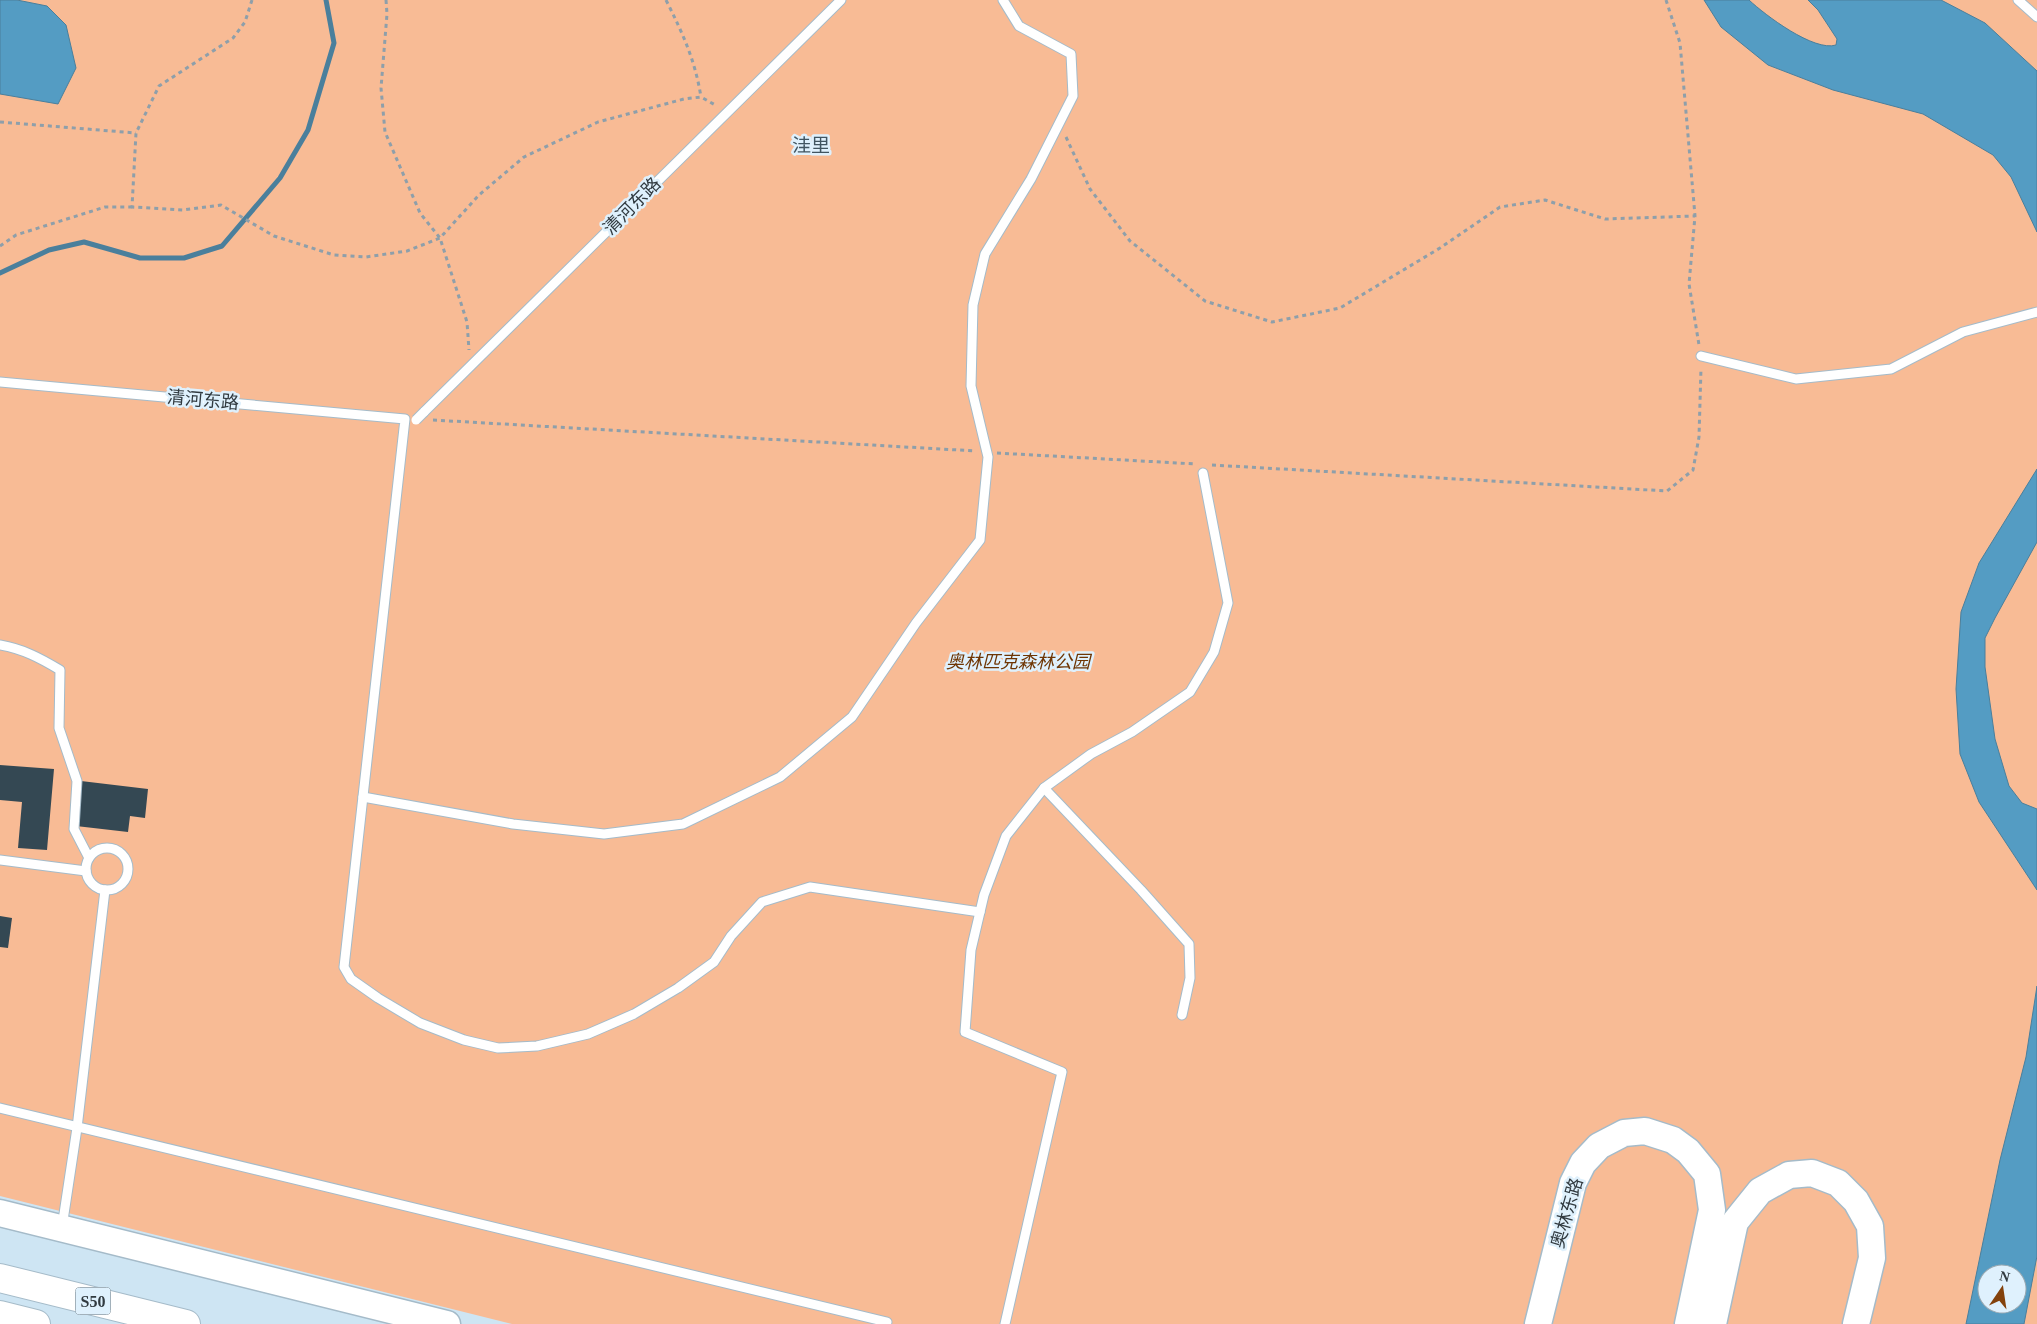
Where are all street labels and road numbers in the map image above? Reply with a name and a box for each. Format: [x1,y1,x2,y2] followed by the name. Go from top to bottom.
[599,173,665,239] street label: 清河东路
[166,387,240,413] street label: 清河东路
[1547,1176,1587,1250] street label: 奥林东路
[76,1288,110,1314] road number: S50

